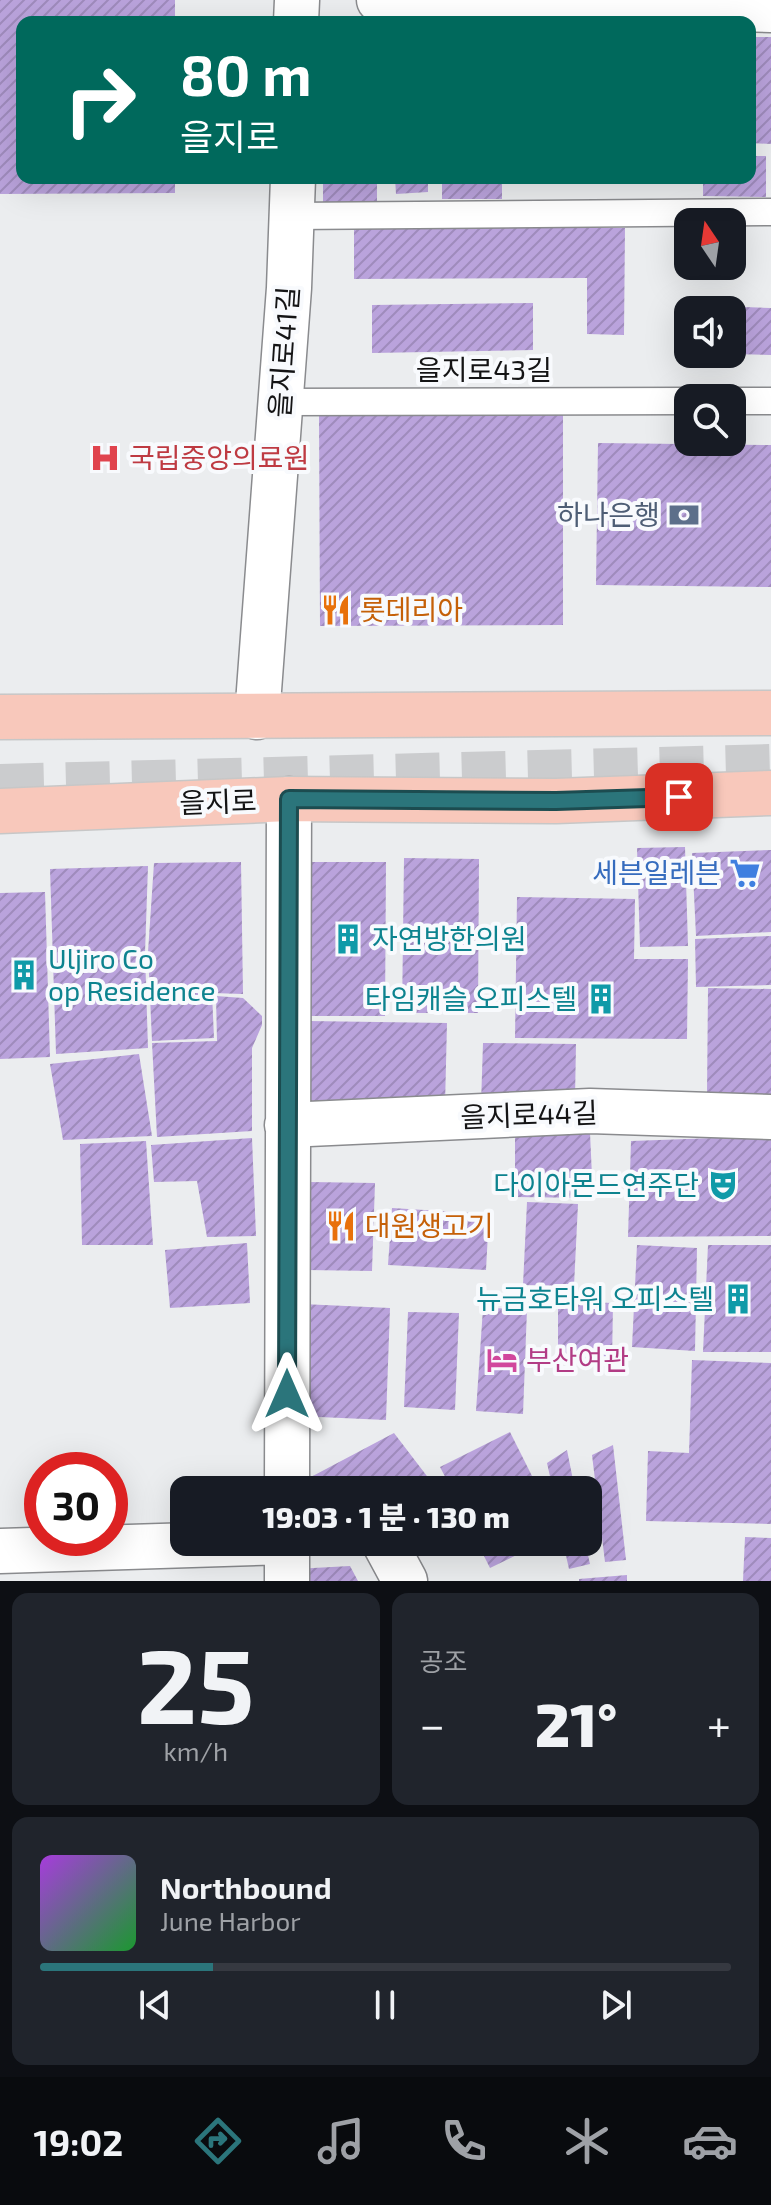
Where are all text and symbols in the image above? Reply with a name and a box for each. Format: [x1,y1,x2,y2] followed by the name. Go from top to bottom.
[180,40,312,107] text: 80 m
[48,48,152,152] icon: right
[180,114,279,157] text: 을지로
[674,208,746,280] north arrow
[674,208,746,456] map controls
[261,285,305,419] street label: 을지로41길
[674,296,746,368] button: sound
[416,352,552,386] street label: 을지로43길
[674,384,746,456] button: search
[129,440,309,474] place label: 국립중앙의료원
[88,441,122,475] hospital icon: 국립중앙의료원
[557,497,660,531] place label: 하나은행
[667,498,701,532] bank icon: 하나은행
[360,592,463,626] place label: 롯데리아
[319,593,353,627] restaurant icon: 롯데리아
[645,763,713,831] pin
[657,775,701,819] icon: arrive
[179,783,257,819] street label: 을지로
[592,855,721,889] place label: 세븐일레븐
[728,856,762,890] supermarket icon: 세븐일레븐
[372,921,527,955] place label: 자연방한의원
[331,922,365,956] building icon: 자연방한의원
[48,941,216,1007] place label: Uljiro Co op Residence
[7,958,41,992] building icon: Uljiro Co op Residence
[365,981,577,1015] place label: 타임캐슬 오피스텔
[584,982,618,1016] building icon: 타임캐슬 오피스텔
[460,1095,598,1133] street label: 을지로44길
[493,1167,699,1201] place label: 다이아몬드연주단
[706,1168,740,1202] theatre icon: 다이아몬드연주단
[365,1208,494,1242] place label: 대원생고기
[324,1209,358,1243] restaurant icon: 대원생고기
[476,1281,714,1315] place label: 뉴금호타워 오피스텔
[721,1282,755,1316] building icon: 뉴금호타워 오피스텔
[526,1342,629,1376] place label: 부산여관
[485,1343,519,1377] hotel icon: 부산여관
[245,1352,329,1436] position arrow
[24,1452,128,1556] speed limit sign: 30
[262,1498,510,1534] text: 19:03 · 1 분 · 130 m
[137,1620,255,1745] text: 25
[420,1645,467,1676] text: 공조
[535,1687,617,1759] text: 21°
[420,1697,445,1750] text: −
[707,1697,731,1750] text: +
[163,1735,228,1766] text: km/h
[160,1869,332,1905] text: Northbound
[160,1905,301,1936] text: June Harbor
[133,1983,177,2027] icon: previous
[363,1983,407,2027] icon: pause
[594,1983,638,2027] icon: next
[190,2113,246,2169] icon: directions
[313,2113,369,2169] icon: music
[436,2113,492,2169] icon: phone
[559,2113,615,2169] icon: climate
[682,2113,738,2169] icon: car
[33,2120,123,2163] text: 19:02

